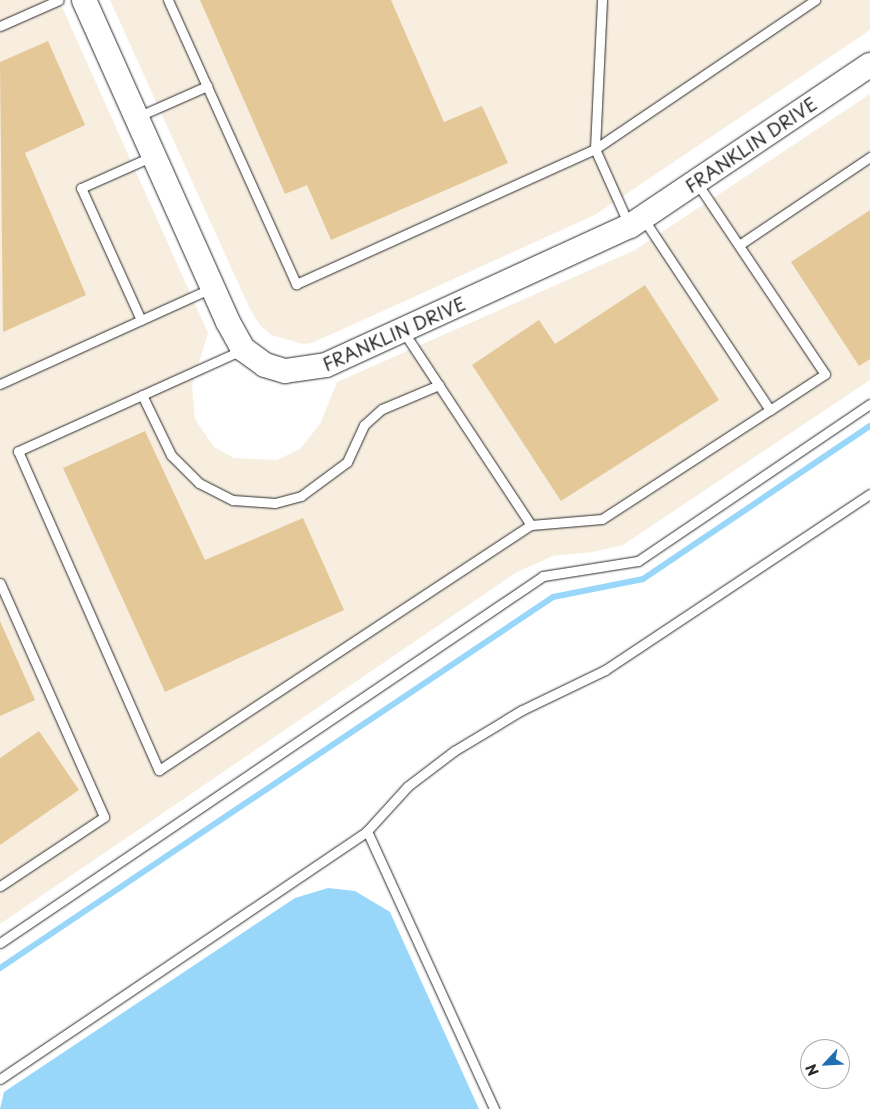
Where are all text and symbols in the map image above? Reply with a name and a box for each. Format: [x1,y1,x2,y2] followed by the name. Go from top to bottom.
[681,93,821,197] street label: FRANKLIN DRIVE
[319,293,469,375] street label: FRANKLIN DRIVE
[800,1039,850,1089] north arrow
[800,1061,824,1080] text: N

